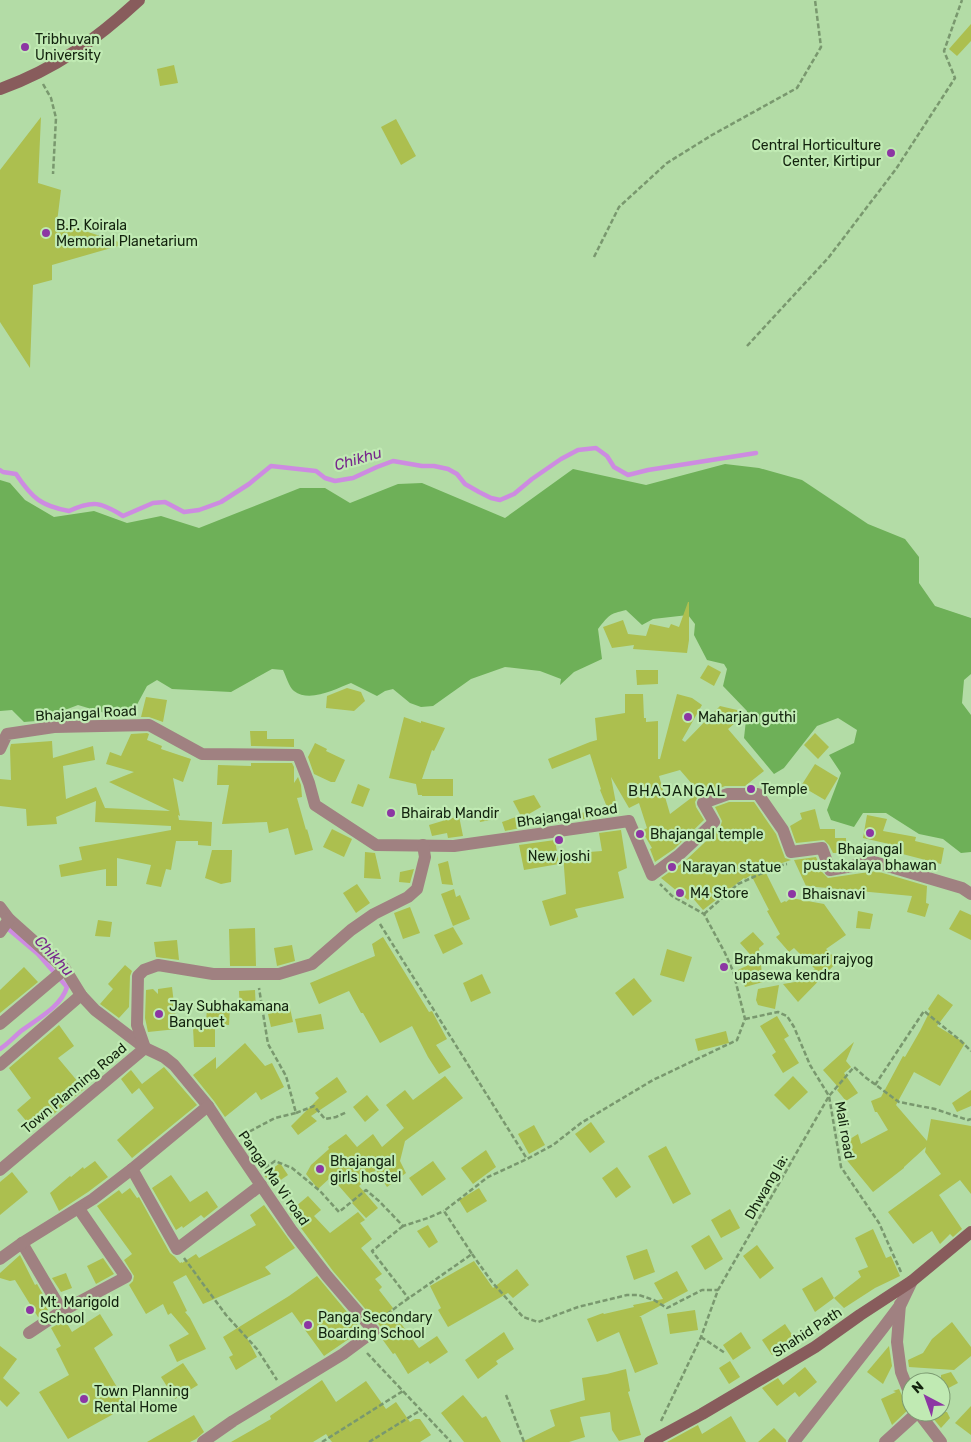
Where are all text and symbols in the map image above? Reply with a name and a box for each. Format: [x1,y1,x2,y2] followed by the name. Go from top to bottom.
[35,31,101,64] place label: Tribhuvan University
[19,41,31,53] marker: Tribhuvan University
[752,137,882,170] place label: Central Horticulture Center, Kirtipur
[885,147,897,159] marker: Central Horticulture Center, Kirtipur
[56,217,198,250] place label: B.P. Koirala Memorial Planetarium
[40,227,52,239] marker: B.P. Koirala Memorial Planetarium
[332,444,384,474] water label: Chikhu
[35,702,137,725] street label: Bhajangal Road
[698,709,796,726] place label: Maharjan guthi
[682,711,694,723] marker: Maharjan guthi
[761,781,808,798] place label: Temple
[628,782,726,800] district label: BHAJANGAL
[745,783,757,795] marker: Temple
[516,800,619,831] street label: Bhajangal Road
[401,805,500,822] place label: Bhairab Mandir
[385,807,397,819] marker: Bhairab Mandir
[650,826,764,843] place label: Bhajangal temple
[864,827,876,839] marker: Bhajangal pustakalaya bhawan
[634,828,646,840] marker: Bhajangal temple
[553,834,565,846] marker: New joshi
[803,841,937,874] place label: Bhajangal pustakalaya bhawan
[528,848,590,865] place label: New joshi
[682,859,781,876] place label: Narayan statue
[666,861,678,873] marker: Narayan statue
[690,885,749,902] place label: M4 Store
[802,886,865,903] place label: Bhaisnavi
[674,887,686,899] marker: M4 Store
[786,888,798,900] marker: Bhaisnavi
[31,932,77,980] water label: Chikhu
[734,951,873,984] place label: Brahmakumari rajyog upasewa kendra
[718,961,730,973] marker: Brahmakumari rajyog upasewa kendra
[169,998,289,1031] place label: Jay Subhakamana Banquet
[153,1008,165,1020] marker: Jay Subhakamana Banquet
[18,1040,130,1137] street label: Town Planning Road
[831,1100,858,1160] street label: Mali road
[235,1128,313,1229] street label: Panga Ma Vi road
[741,1152,792,1223] street label: Dhwang la:
[330,1153,401,1186] place label: Bhajangal girls hostel
[314,1163,326,1175] marker: Bhajangal girls hostel
[40,1294,119,1327] place label: Mt. Marigold School
[24,1304,36,1316] marker: Mt. Marigold School
[769,1304,845,1361] street label: Shahid Path
[318,1309,433,1342] place label: Panga Secondary Boarding School
[302,1319,314,1331] marker: Panga Secondary Boarding School
[901,1372,951,1422] north arrow
[908,1378,927,1397] text: N
[94,1383,189,1416] place label: Town Planning Rental Home
[78,1393,90,1405] marker: Town Planning Rental Home

